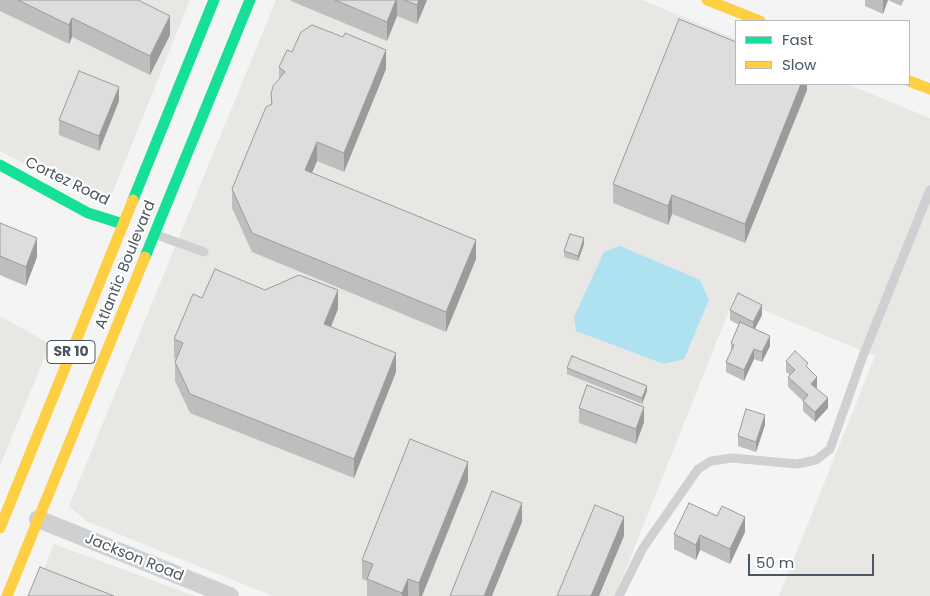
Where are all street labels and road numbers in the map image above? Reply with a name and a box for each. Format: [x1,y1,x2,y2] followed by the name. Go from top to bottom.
[22,154,112,210] street label: Cortez Road
[92,198,160,332] street label: Atlantic Boulevard
[47,341,95,364] road number: SR 10
[82,530,186,586] street label: Jackson Road

